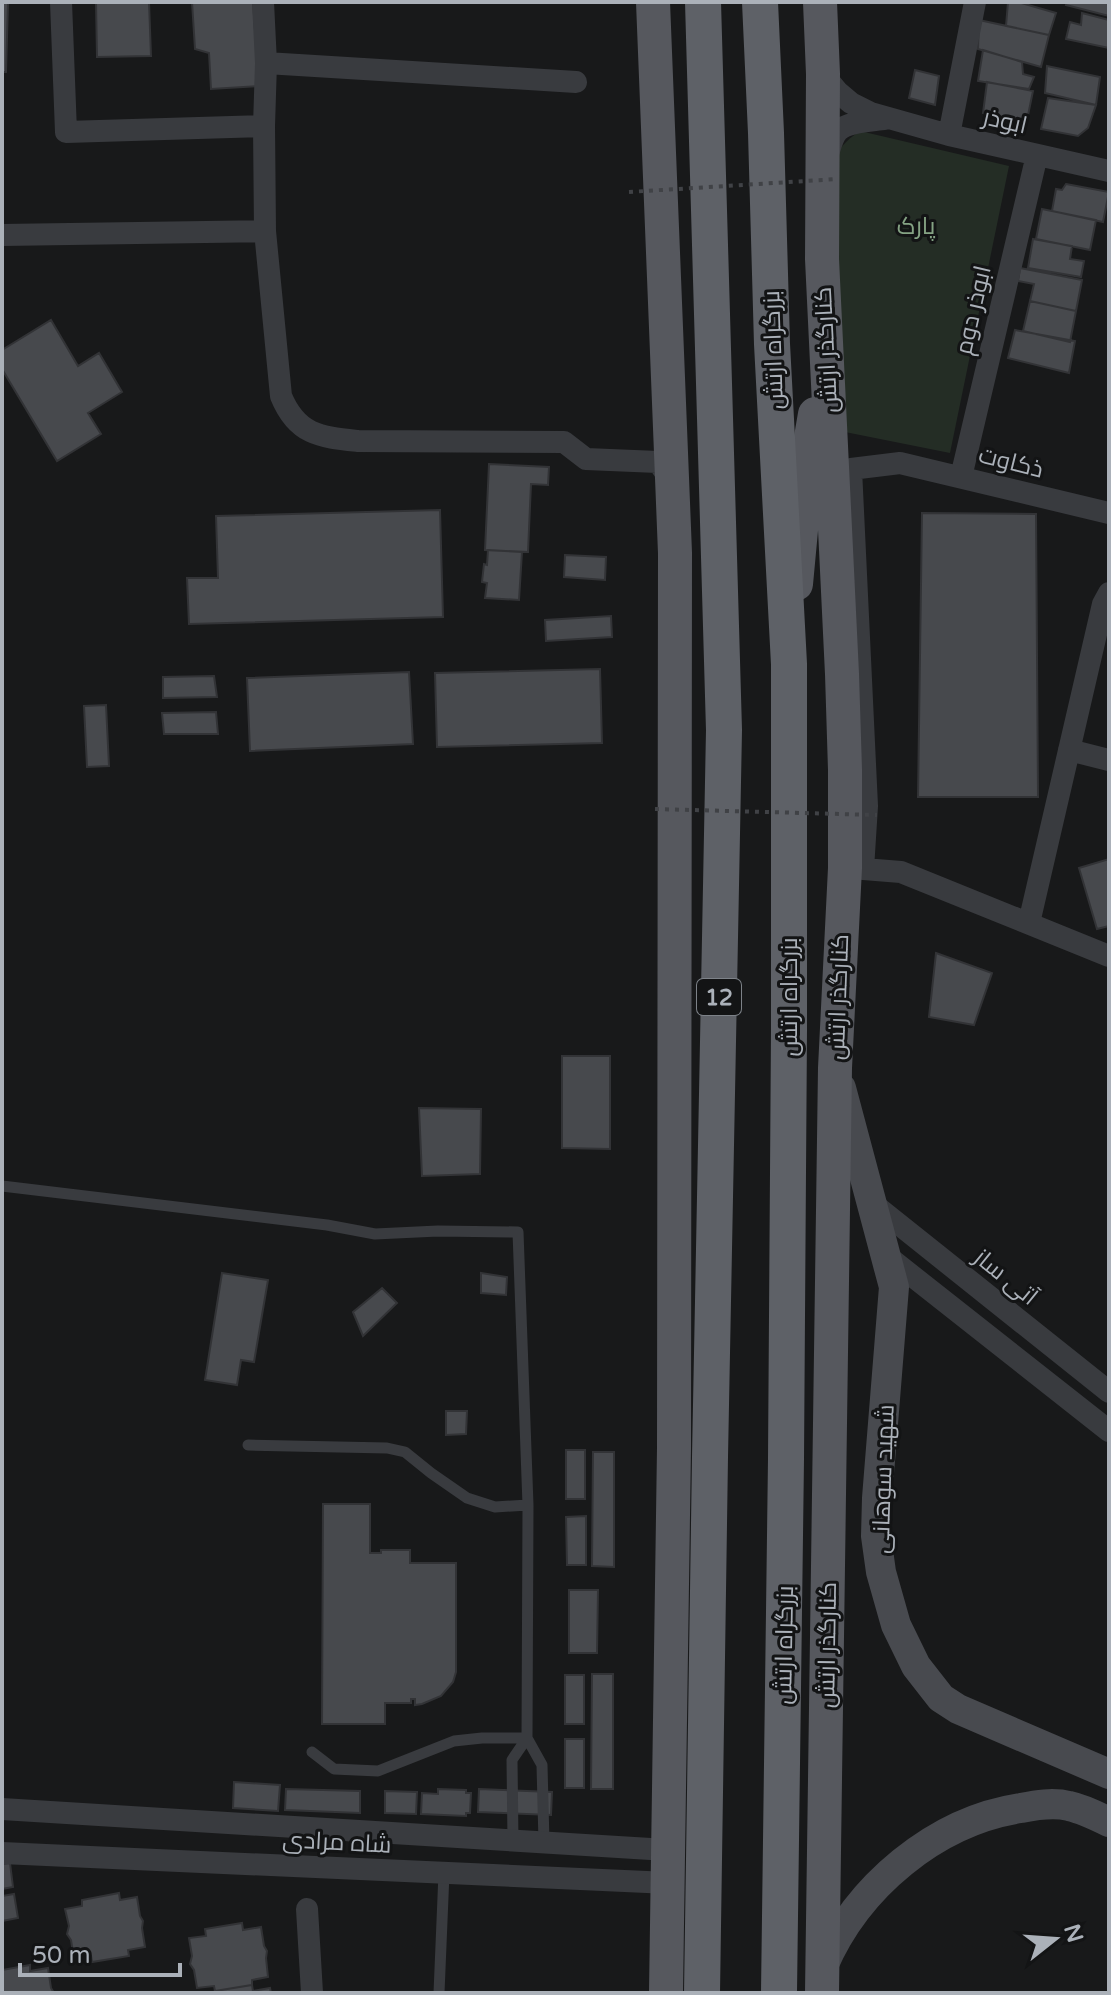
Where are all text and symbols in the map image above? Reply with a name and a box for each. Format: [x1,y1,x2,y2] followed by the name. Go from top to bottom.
[978,102,1030,141] street label: ابوذر
[897,212,936,242] park label: پارک
[949,263,999,358] street label: ابوذر دوم
[809,286,844,414] street label: کنارگذر ارتش
[757,290,790,410] street label: بزرگراه ارتش
[975,440,1046,485] street label: ذکاوت
[822,933,855,1061] street label: کنارگذر ارتش
[775,937,804,1057] street label: بزرگراه ارتش
[697,979,741,1015] road number: 12
[966,1242,1044,1312] street label: آتی ساز
[866,1404,901,1554] street label: شهید سوهانی
[812,1582,843,1708] street label: کنارگذر ارتش
[769,1585,800,1705] street label: بزرگراه ارتش
[282,1825,392,1860] street label: شاه مرادی
[1015,1899,1095,1979] north arrow
[1058,1921,1088,1946] text: N
[20,1927,180,1977] scale bar
[32,1941,90,1970] text: 50 m

